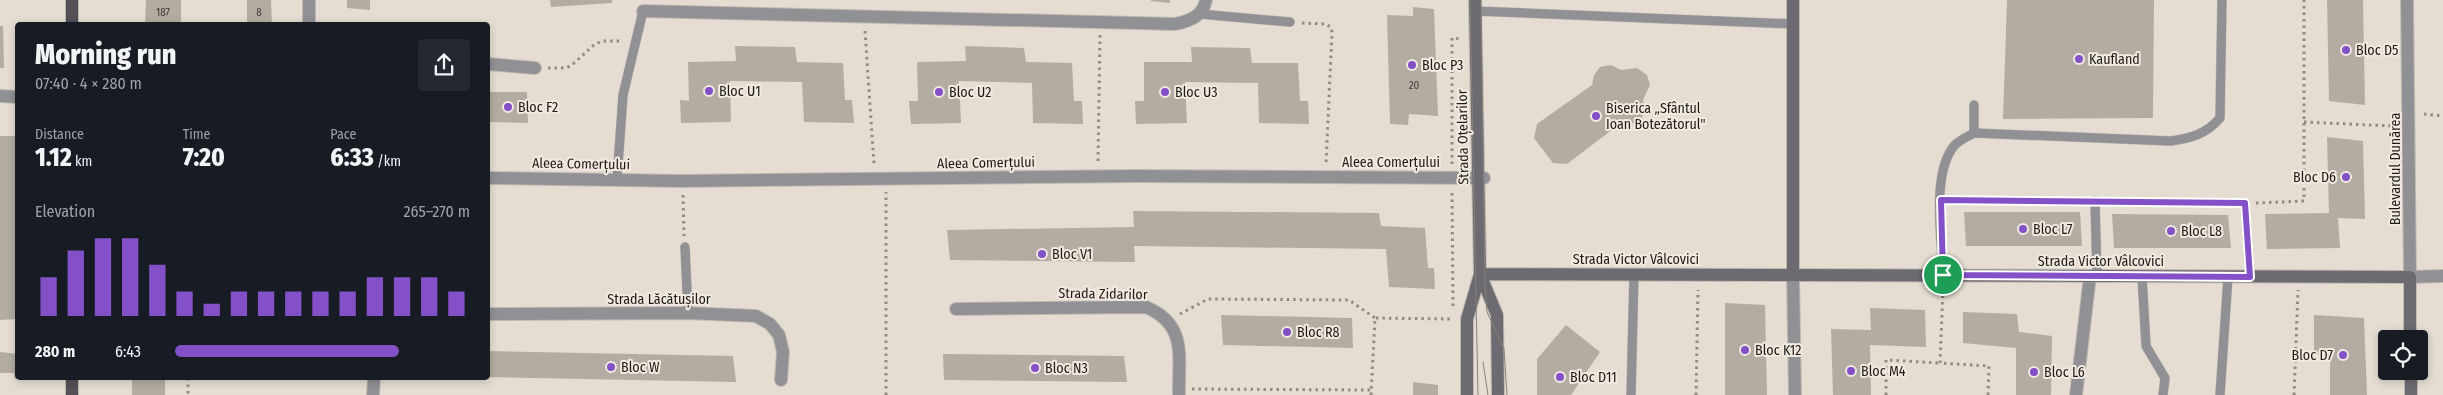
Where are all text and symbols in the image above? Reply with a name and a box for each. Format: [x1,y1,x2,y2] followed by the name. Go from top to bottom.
[156,6,171,19] house number: 187
[256,6,262,19] house number: 8
[35,38,176,71] text: Morning run
[418,39,470,91] button: share
[2356,42,2399,59] place label: Bloc D5
[2340,44,2352,56] marker: Bloc D5
[2089,51,2140,68] place label: Kaufland
[2073,53,2085,65] marker: Kaufland
[1422,57,1463,74] place label: Bloc P3
[1406,59,1418,71] marker: Bloc P3
[35,74,142,93] text: 07:40 · 4 × 280 m
[1409,79,1420,92] house number: 20
[719,83,761,100] place label: Bloc U1
[949,84,991,101] place label: Bloc U2
[1175,84,1217,101] place label: Bloc U3
[703,85,715,97] marker: Bloc U1
[933,86,945,98] marker: Bloc U2
[1159,86,1171,98] marker: Bloc U3
[1454,89,1473,185] street label: Strada Oțelarilor
[518,99,558,116] place label: Bloc F2
[1606,100,1706,133] place label: Biserica „Sfântul Ioan Botezătorul"
[502,101,514,113] marker: Bloc F2
[1590,110,1602,122] marker: Biserica „Sfântul Ioan Botezătorul"
[2387,113,2404,225] street label: Bulevardul Dunărea
[35,126,84,143] text: Distance
[183,126,210,143] text: Time
[330,126,356,143] text: Pace
[35,143,72,173] text: 1.12
[183,143,225,173] text: 7:20
[330,143,374,173] text: 6:33
[72,153,92,170] text: km
[374,153,401,170] text: /km
[937,154,1035,173] street label: Aleea Comerțului
[1342,154,1440,172] street label: Aleea Comerțului
[532,155,630,174] street label: Aleea Comerțului
[2293,169,2336,186] place label: Bloc D6
[2340,171,2352,183] marker: Bloc D6
[35,202,95,221] text: Elevation
[404,202,470,221] text: 265–270 m
[2033,221,2073,238] place label: Bloc L7
[2017,223,2029,235] marker: Bloc L7
[2181,223,2222,240] place label: Bloc L8
[2165,225,2177,237] marker: Bloc L8
[1052,246,1092,263] place label: Bloc V1
[1036,248,1048,260] marker: Bloc V1
[1573,251,1699,268] street label: Strada Victor Vâlcovici
[2038,253,2164,270] street label: Strada Victor Vâlcovici
[1922,254,1964,296] pin
[1929,261,1957,289] icon: arrive
[1058,285,1148,303] street label: Strada Zidarilor
[607,291,711,309] street label: Strada Lăcătușilor
[1297,324,1340,341] place label: Bloc R8
[1281,326,1293,338] marker: Bloc R8
[2378,330,2428,380] map controls
[2378,330,2428,380] button: locate
[35,342,75,361] text: 280 m
[115,342,141,361] text: 6:43
[1755,342,1801,359] place label: Bloc K12
[1739,344,1751,356] marker: Bloc K12
[2292,347,2333,364] place label: Bloc D7
[2337,349,2349,361] marker: Bloc D7
[621,359,660,376] place label: Bloc W
[1045,360,1088,377] place label: Bloc N3
[605,361,617,373] marker: Bloc W
[1029,362,1041,374] marker: Bloc N3
[1861,363,1906,380] place label: Bloc M4
[2044,364,2085,381] place label: Bloc L6
[1845,365,1857,377] marker: Bloc M4
[2028,366,2040,378] marker: Bloc L6
[1570,369,1617,386] place label: Bloc D11
[1554,371,1566,383] marker: Bloc D11

